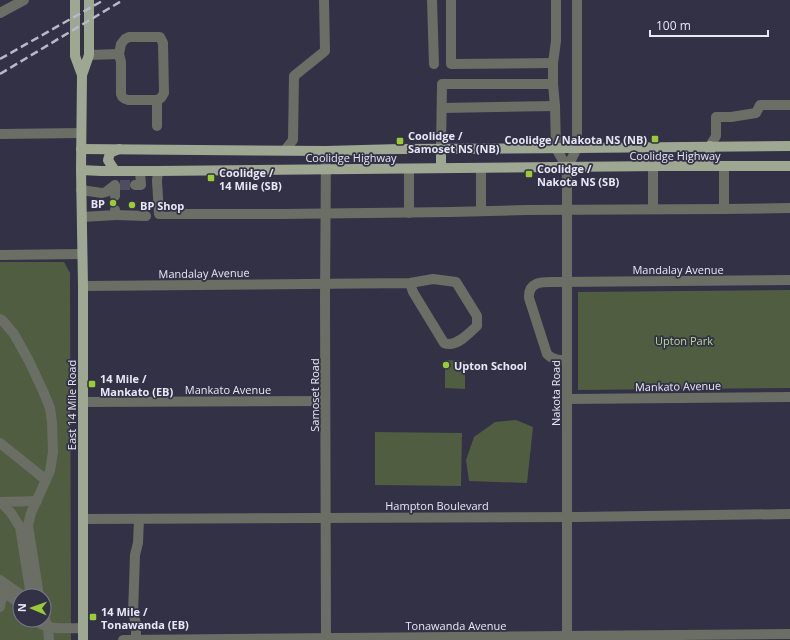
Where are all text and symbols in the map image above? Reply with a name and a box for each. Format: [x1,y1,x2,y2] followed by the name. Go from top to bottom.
[650,12,768,38] scale bar
[656,17,691,34] text: 100 m
[408,128,500,156] place label: Coolidge / Samoset NS (NB)
[505,132,647,147] place label: Coolidge / Nakota NS (NB)
[650,134,660,144] marker: Coolidge / Nakota NS (NB)
[395,136,405,146] marker: Coolidge / Samoset NS (NB)
[629,148,721,163] street label: Coolidge Highway
[305,150,397,165] street label: Coolidge Highway
[537,161,620,189] place label: Coolidge / Nakota NS (SB)
[219,165,282,193] place label: Coolidge / 14 Mile (SB)
[524,169,534,179] marker: Coolidge / Nakota NS (SB)
[206,173,216,183] marker: Coolidge / 14 Mile (SB)
[91,196,105,211] place label: BP
[108,198,118,208] marker: BP
[140,198,184,213] place label: BP Shop
[127,200,137,210] marker: BP Shop
[632,262,724,277] street label: Mandalay Avenue
[158,265,250,281] street label: Mandalay Avenue
[655,333,713,348] park label: Upton Park
[307,358,322,432] street label: Samoset Road
[454,358,527,373] place label: Upton School
[64,360,79,450] street label: East 14 Mile Road
[441,360,451,370] marker: Upton School
[548,360,563,426] street label: Nakota Road
[100,371,173,399] place label: 14 Mile / Mankato (EB)
[635,378,721,394] street label: Mankato Avenue
[87,379,97,389] marker: 14 Mile / Mankato (EB)
[185,382,271,397] street label: Mankato Avenue
[385,498,489,513] street label: Hampton Boulevard
[12,588,52,628] north arrow
[14,603,29,612] text: N
[101,604,189,632] place label: 14 Mile / Tonawanda (EB)
[88,612,98,622] marker: 14 Mile / Tonawanda (EB)
[406,618,506,633] street label: Tonawanda Avenue

